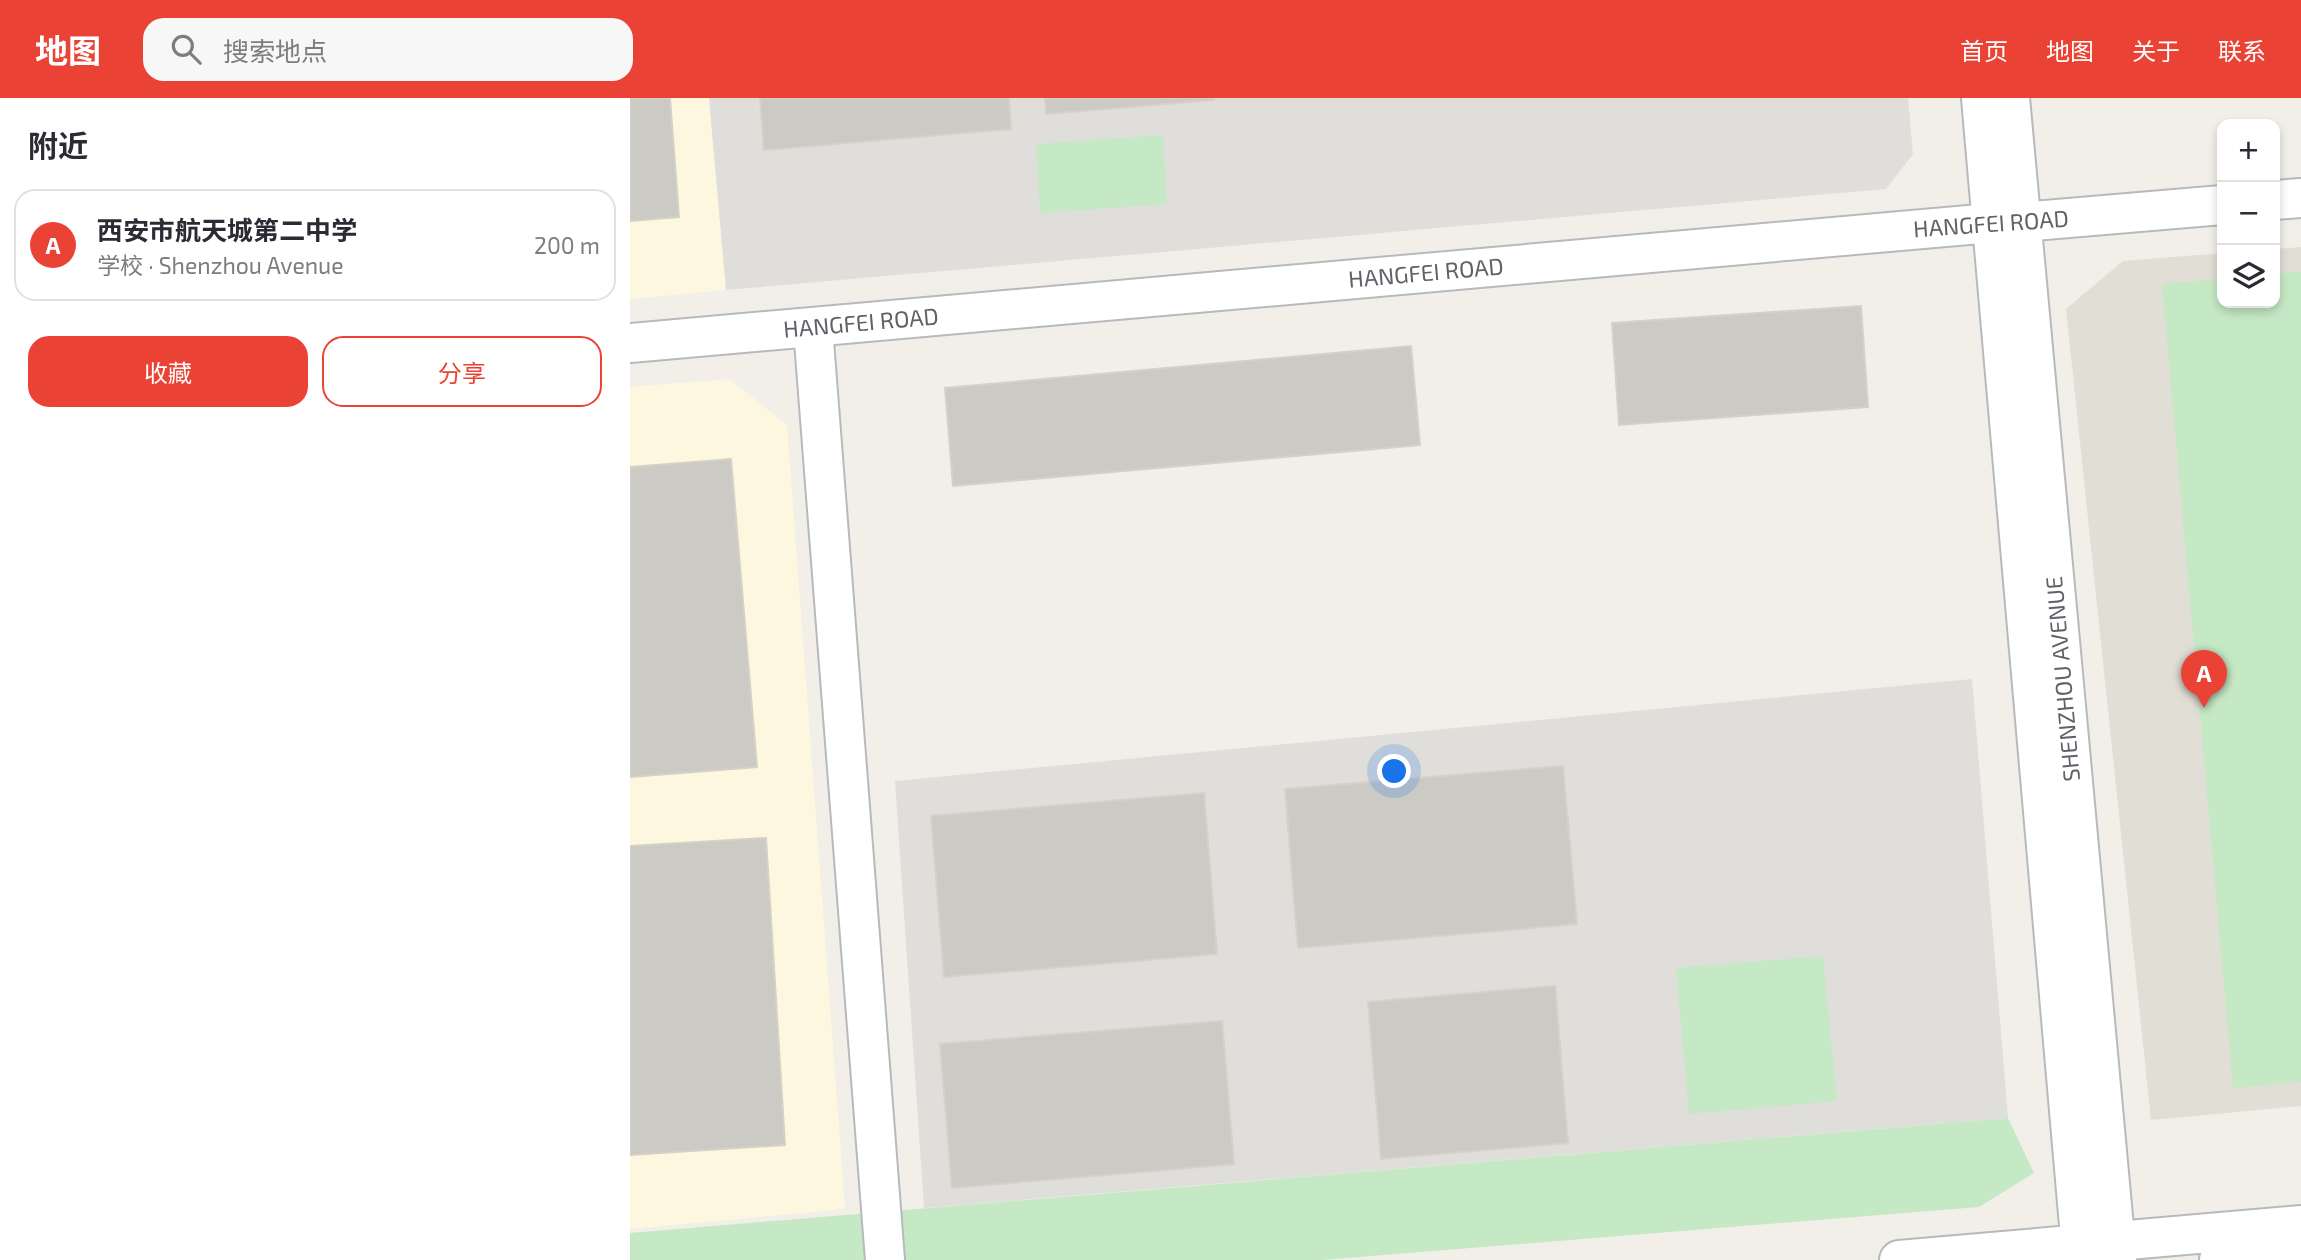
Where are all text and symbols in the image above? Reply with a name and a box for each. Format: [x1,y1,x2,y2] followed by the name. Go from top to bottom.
[143,18,633,81] search box
[35,30,101,70] text: 地图
[167,30,205,68] icon: search
[223,35,327,66] text: 搜索地点
[1960,36,2008,65] text: 首页
[2046,36,2094,65] text: 地图
[2132,36,2180,65] text: 关于
[2218,36,2266,65] text: 联系
[2217,119,2280,308] map controls
[2217,119,2280,182] button: +
[28,127,88,163] text: 附近
[2217,182,2280,245] button: −
[1912,204,2070,242] street label: HANGFEI ROAD
[97,214,357,245] text: 西安市航天城第二中学
[45,231,61,259] text: A
[534,231,600,259] text: 200 m
[2217,245,2280,308] button: layers
[97,251,344,279] text: 学校 · Shenzhou Avenue
[1347,251,1505,293] street label: HANGFEI ROAD
[782,301,940,343] street label: HANGFEI ROAD
[28,336,308,407] button: 收藏
[322,336,602,407] button: 分享
[2039,575,2085,783] street label: SHENZHOU AVENUE
[2181,650,2227,708] pin: A
[1377,754,1411,788] your location

